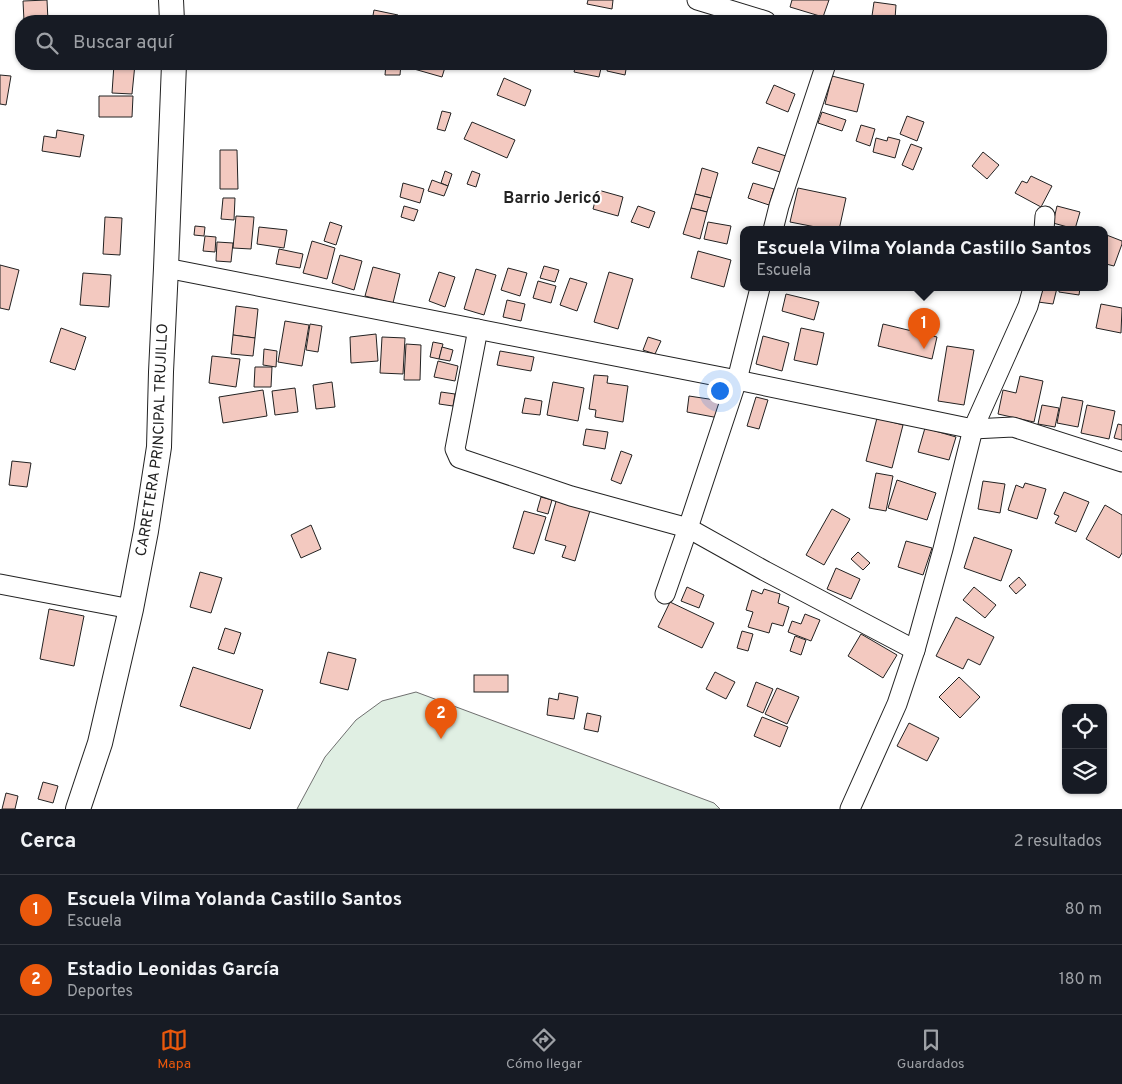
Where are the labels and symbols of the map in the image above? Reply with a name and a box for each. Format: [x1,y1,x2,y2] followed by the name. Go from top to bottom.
[503,189,601,209] district label: Barrio Jericó
[908,308,940,349] pin: 1
[132,323,173,558] street label: CARRETERA PRINCIPAL TRUJILLO
[707,378,733,404] your location
[425,698,457,739] pin: 2

